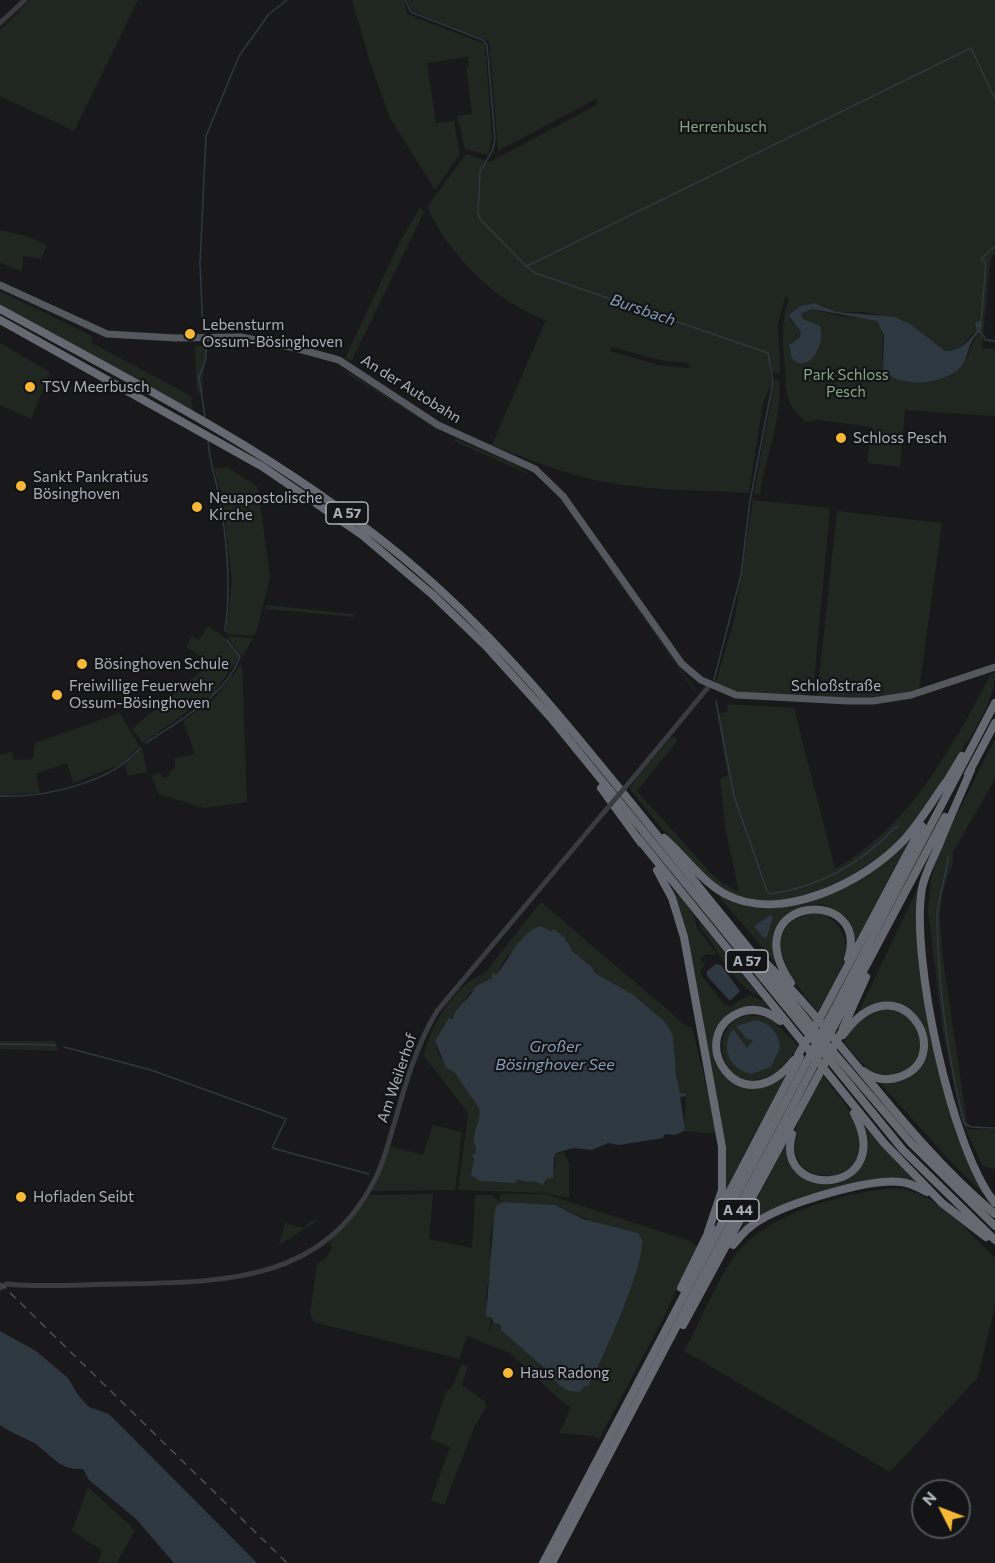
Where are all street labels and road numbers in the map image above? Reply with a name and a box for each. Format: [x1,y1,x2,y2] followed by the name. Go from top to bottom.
[358,351,464,427] street label: An der Autobahn
[326,502,368,524] road number: A 57
[791,677,881,695] street label: Schloßstraße
[726,950,768,972] road number: A 57
[373,1031,421,1125] street label: Am Weilerhof
[717,1199,759,1221] road number: A 44

